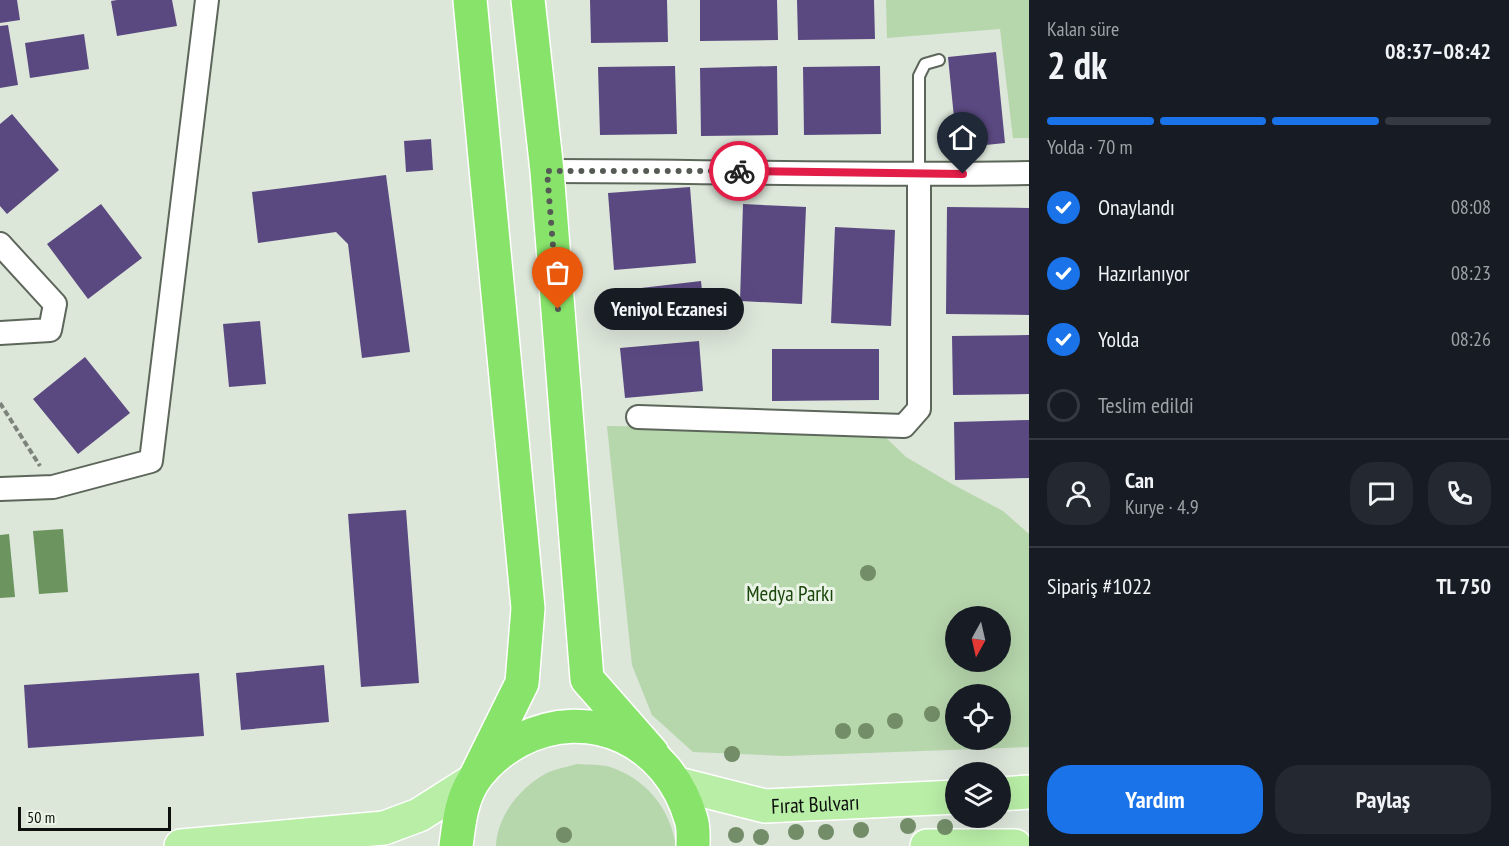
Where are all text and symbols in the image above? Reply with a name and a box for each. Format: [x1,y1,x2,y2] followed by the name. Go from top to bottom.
[1047,16,1119,42] text: Kalan süre
[1385,37,1491,65] text: 08:37–08:42
[1047,39,1107,90] text: 2 dk
[937,112,988,174] pin
[946,121,979,154] icon: home
[1047,134,1133,160] text: Yolda · 70 m
[709,141,769,201] courier
[723,155,756,188] icon: bike
[1047,191,1080,224] icon: check
[1098,193,1175,221] text: Onaylandı
[1451,194,1491,220] text: 08:08
[532,247,583,309] pin
[541,256,574,289] icon: bag
[1047,257,1080,290] icon: check
[1098,259,1189,287] text: Hazırlanıyor
[1451,260,1491,286] text: 08:23
[594,288,744,330] callout: Yeniyol Eczanesi
[611,296,727,322] text: Yeniyol Eczanesi
[1047,323,1080,356] icon: check
[1098,325,1139,353] text: Yolda
[1451,326,1491,352] text: 08:26
[1098,391,1194,419] text: Teslim edildi
[1047,462,1110,525] button: person
[1350,462,1413,525] button: chat
[1428,462,1491,525] button: phone
[1125,466,1154,494] text: Can
[1125,494,1199,520] text: Kurye · 4.9
[1047,572,1152,600] text: Sipariş #1022
[1436,572,1491,600] text: TL 750
[746,580,834,607] park label: Medya Parkı
[945,606,1011,672] north arrow
[945,606,1011,828] map controls
[945,684,1011,750] button: locate
[945,762,1011,828] button: layers
[1047,765,1263,834] button: Yardım
[1275,765,1491,834] button: Paylaş
[770,788,860,819] street label: Fırat Bulvarı
[18,804,171,832] scale bar
[27,807,55,827] text: 50 m

